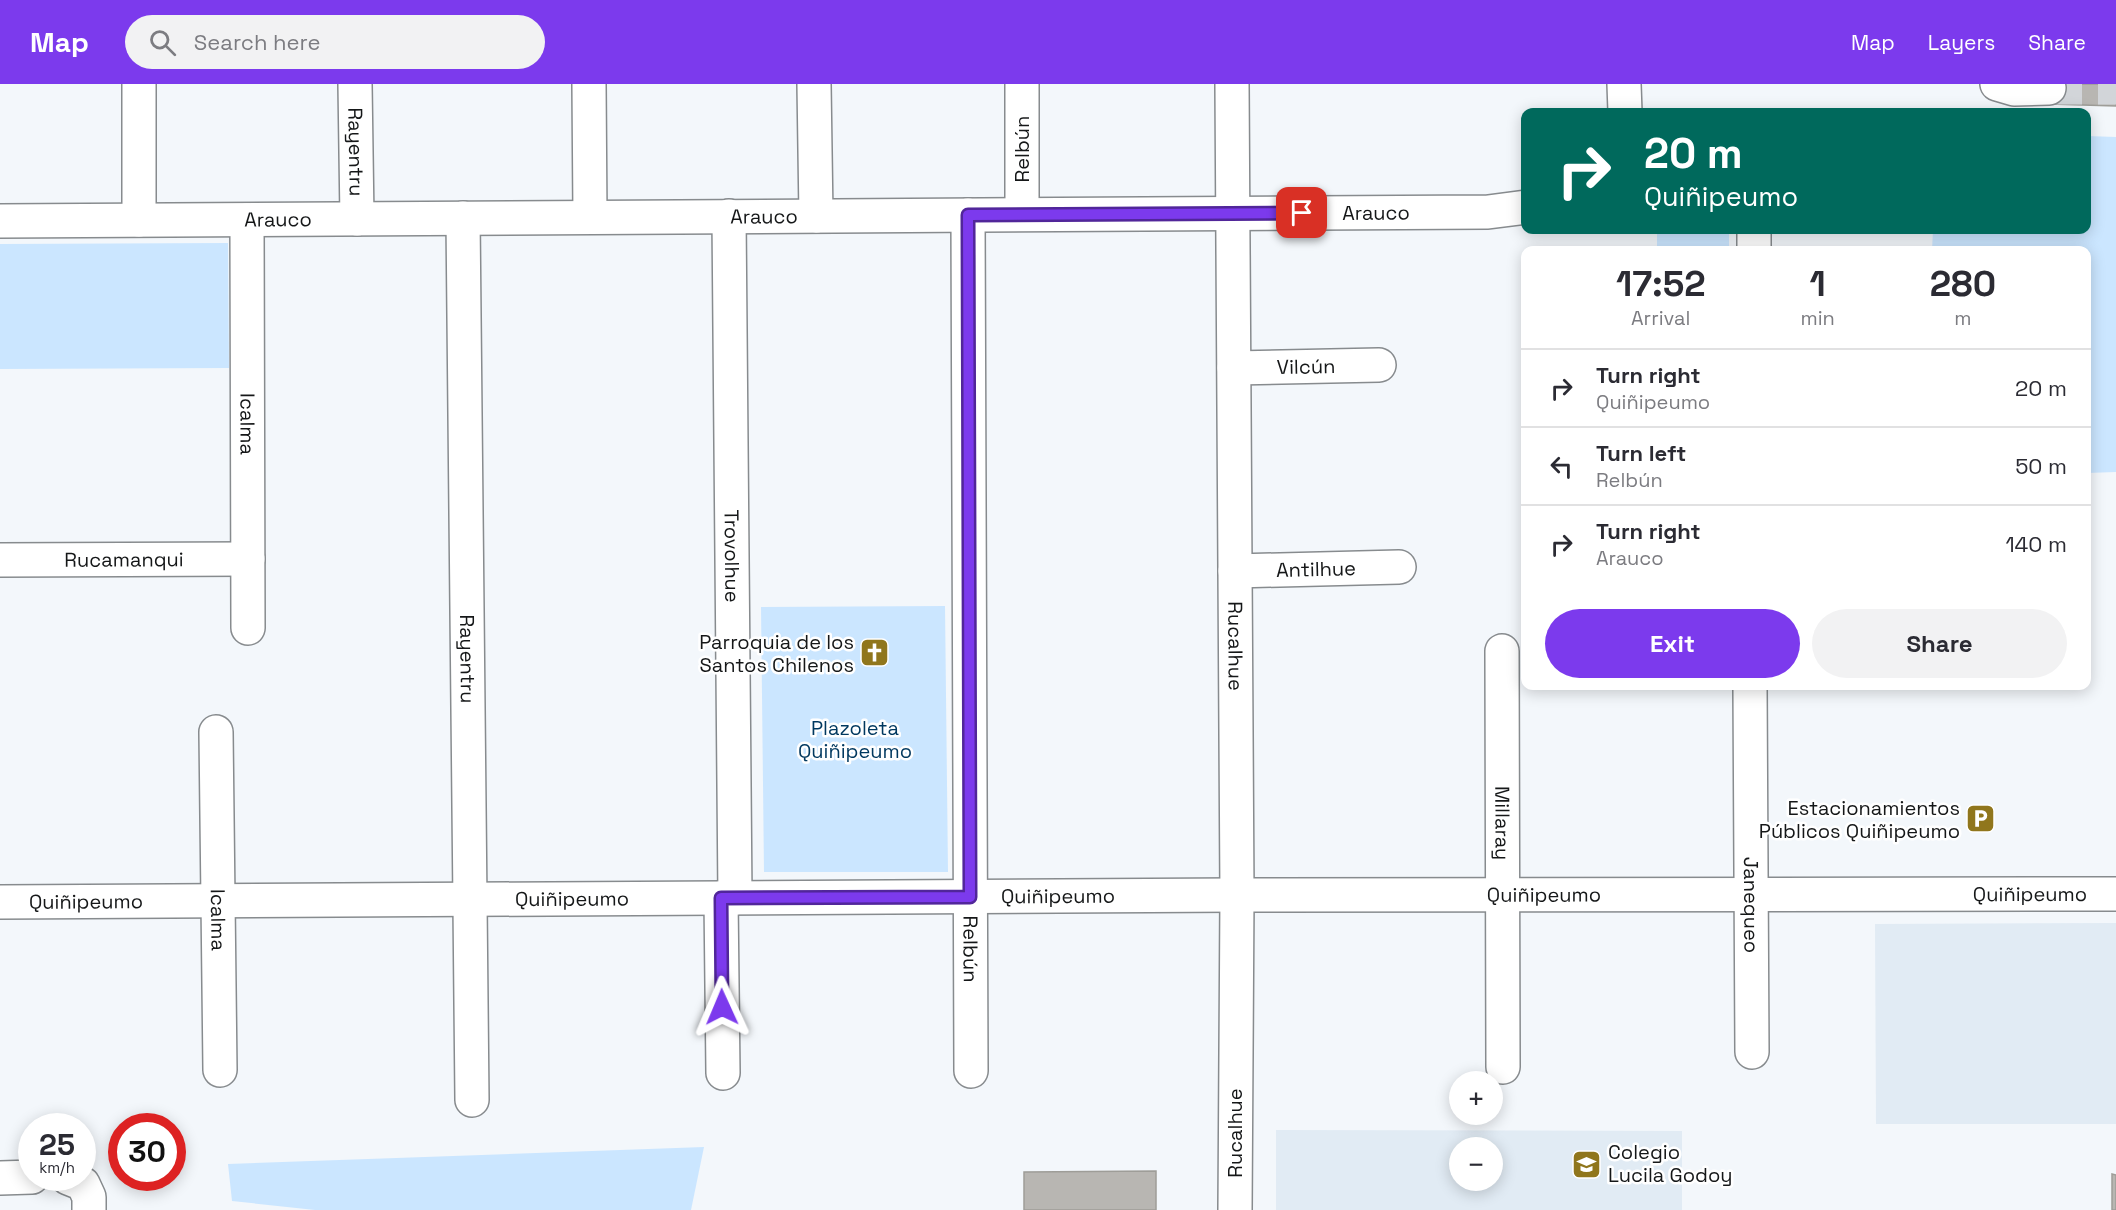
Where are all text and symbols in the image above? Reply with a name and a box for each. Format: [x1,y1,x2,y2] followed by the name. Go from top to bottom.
[125,15,545,69] search box
[30,24,89,60] text: Map
[146,26,179,59] icon: search
[194,28,321,56] text: Search here
[1851,29,1895,56] text: Map
[1928,29,1995,56] text: Layers
[2028,29,2086,56] text: Share
[342,107,370,197] street label: Rayentru
[1009,116,1035,182] street label: Relbún
[1644,127,1743,180] text: 20 m
[1545,132,1623,210] icon: right
[1644,179,1798,214] text: Quiñipeumo
[1276,187,1327,238] pin
[1285,196,1318,229] icon: arrive
[1342,199,1410,226] street label: Arauco
[730,203,798,230] street label: Arauco
[244,206,312,233] street label: Arauco
[1616,261,1706,307] text: 17:52
[1810,261,1826,307] text: 1
[1930,261,1996,307] text: 280
[1631,305,1690,331] text: Arrival
[1800,305,1835,331] text: min
[1954,305,1971,331] text: m
[1276,353,1336,380] street label: Vilcún
[1596,361,1701,389] text: Turn right
[1545,372,1578,405] icon: right
[2015,374,2067,402] text: 20 m
[1596,389,1710,415] text: Quiñipeumo
[234,393,261,455] street label: Icalma
[1596,439,1686,467] text: Turn left
[1545,450,1578,483] icon: left
[2015,452,2067,480] text: 50 m
[1596,467,1663,493] text: Relbún
[719,509,745,603] street label: Trovolhue
[1596,517,1701,545] text: Turn right
[1545,528,1578,561] icon: right
[2005,530,2067,558] text: 140 m
[1596,545,1664,571] text: Arauco
[64,546,184,573] street label: Rucamanqui
[1276,555,1356,583] street label: Antilhue
[1222,601,1249,691] street label: Rucalhue
[1545,609,1800,678] button: Exit
[1812,609,2067,678] button: Share
[454,614,481,704] street label: Rayentru
[699,629,854,678] place label: Parroquia de los Santos Chilenos
[859,637,891,669] church icon: Parroquia de los Santos Chilenos
[798,715,912,764] park label: Plazoleta Quiñipeumo
[1489,786,1516,860] street label: Millaray
[1759,795,1960,844] place label: Estacionamientos Públicos Quiñipeumo
[1965,803,1997,835] parking icon: Estacionamientos Públicos Quiñipeumo
[1738,857,1764,953] street label: Janequeo
[1973,881,2087,907] street label: Quiñipeumo
[1487,882,1601,908] street label: Quiñipeumo
[1001,883,1115,909] street label: Quiñipeumo
[515,885,629,912] street label: Quiñipeumo
[29,888,143,915] street label: Quiñipeumo
[205,889,232,951] street label: Icalma
[957,916,984,982] street label: Relbún
[690,975,754,1039] position arrow
[1449,1071,1503,1191] map controls
[1449,1071,1503,1125] button: +
[1222,1088,1248,1178] street label: Rucalhue
[108,1113,186,1191] speed limit sign: 30
[39,1125,75,1164] text: 25
[1449,1137,1503,1191] button: −
[1608,1139,1733,1188] place label: Colegio Lucila Godoy
[1571,1148,1603,1180] school or university icon: Colegio Lucila Godoy
[39,1158,75,1177] text: km/h

